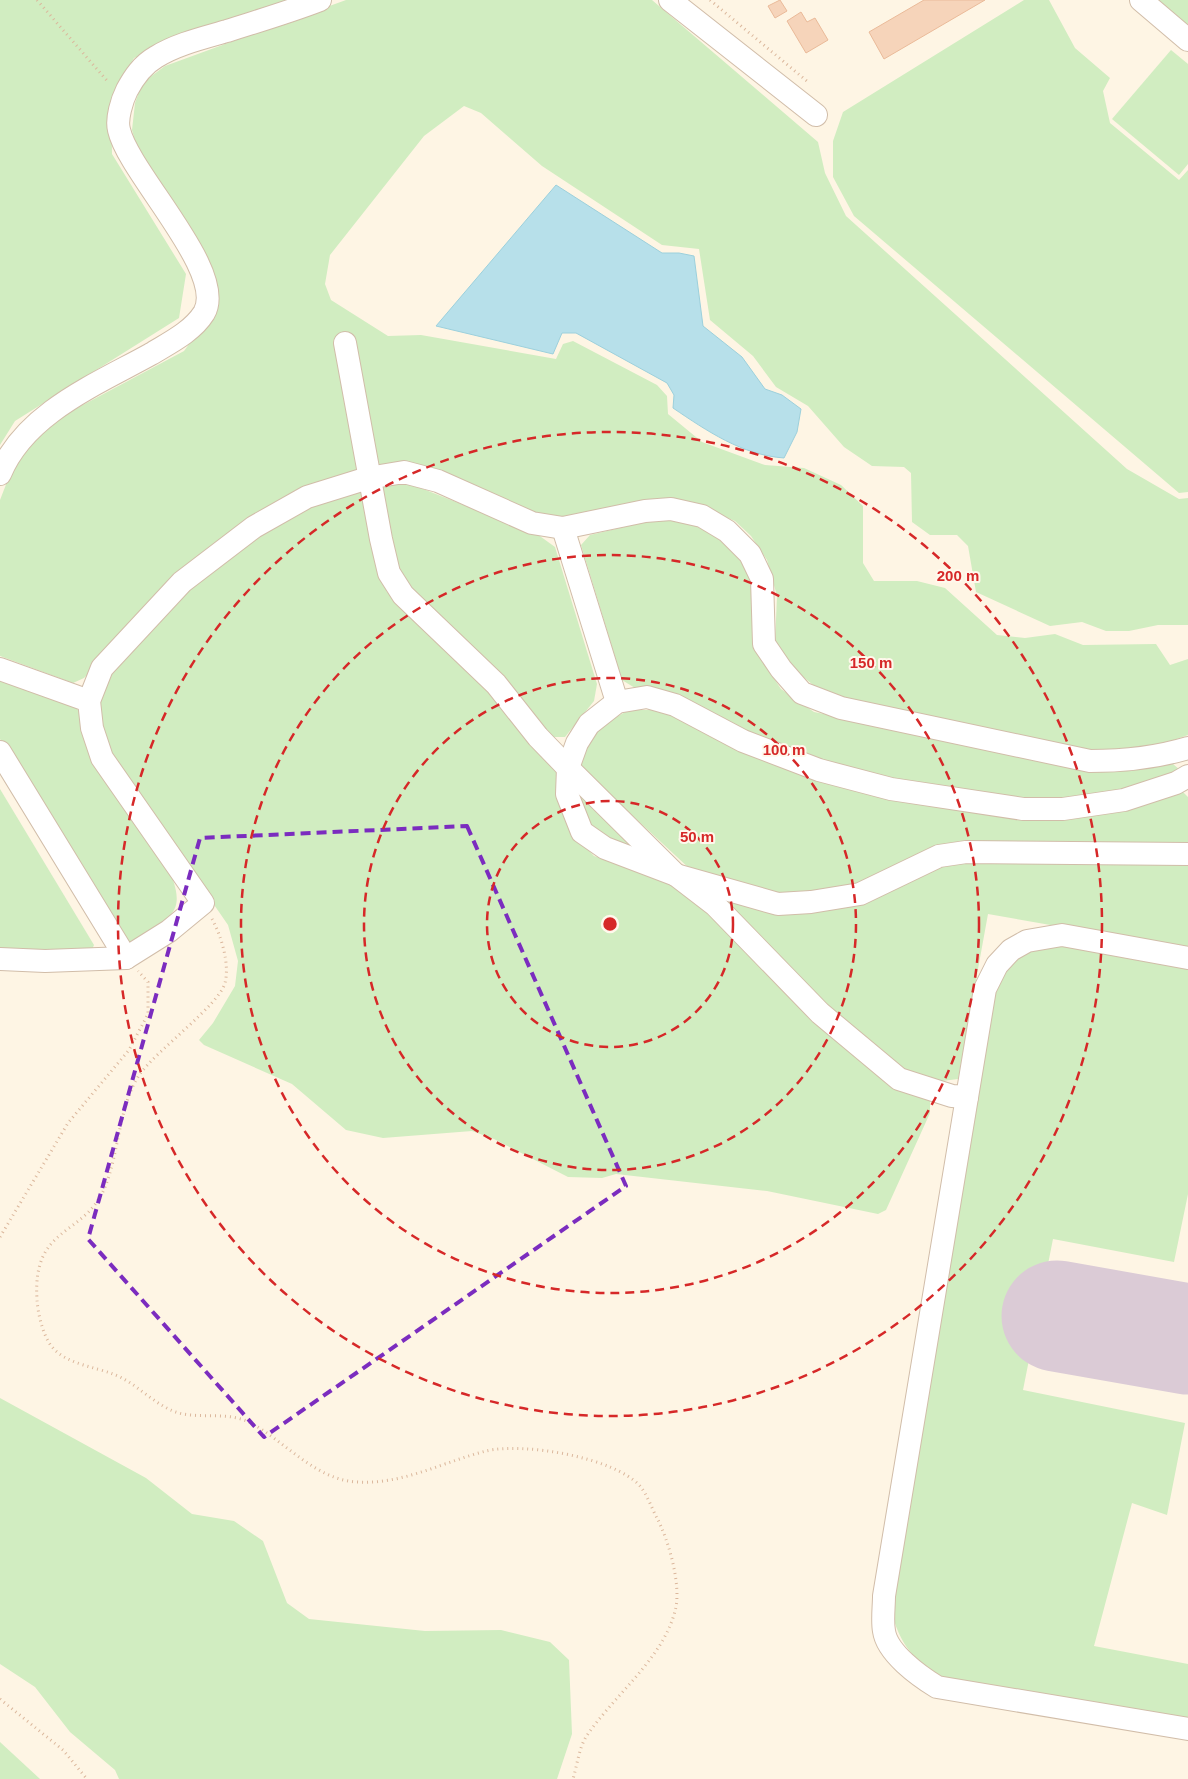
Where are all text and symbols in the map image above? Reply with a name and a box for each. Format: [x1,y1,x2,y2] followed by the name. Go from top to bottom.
[937,567,979,584] text: 200 m
[850,654,892,671] text: 150 m
[763,741,805,758] text: 100 m
[680,828,714,845] text: 50 m
[601,915,619,933] centre of rings

